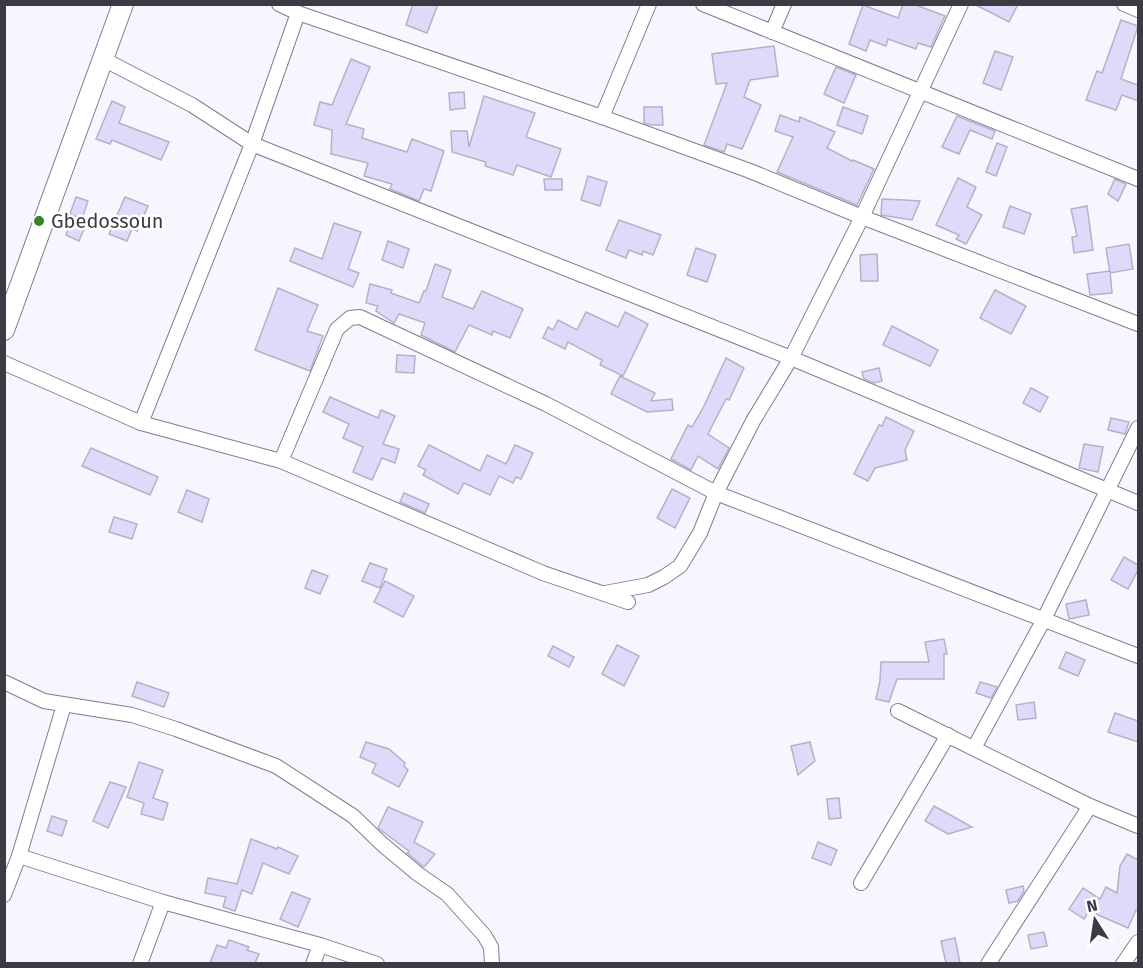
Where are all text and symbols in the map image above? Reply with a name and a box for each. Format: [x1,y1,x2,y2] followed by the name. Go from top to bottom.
[51,209,164,233] place label: Gbedossoun
[32,214,46,228] marker: Gbedossoun
[1065,890,1125,950] north arrow
[1085,895,1099,916] text: N

